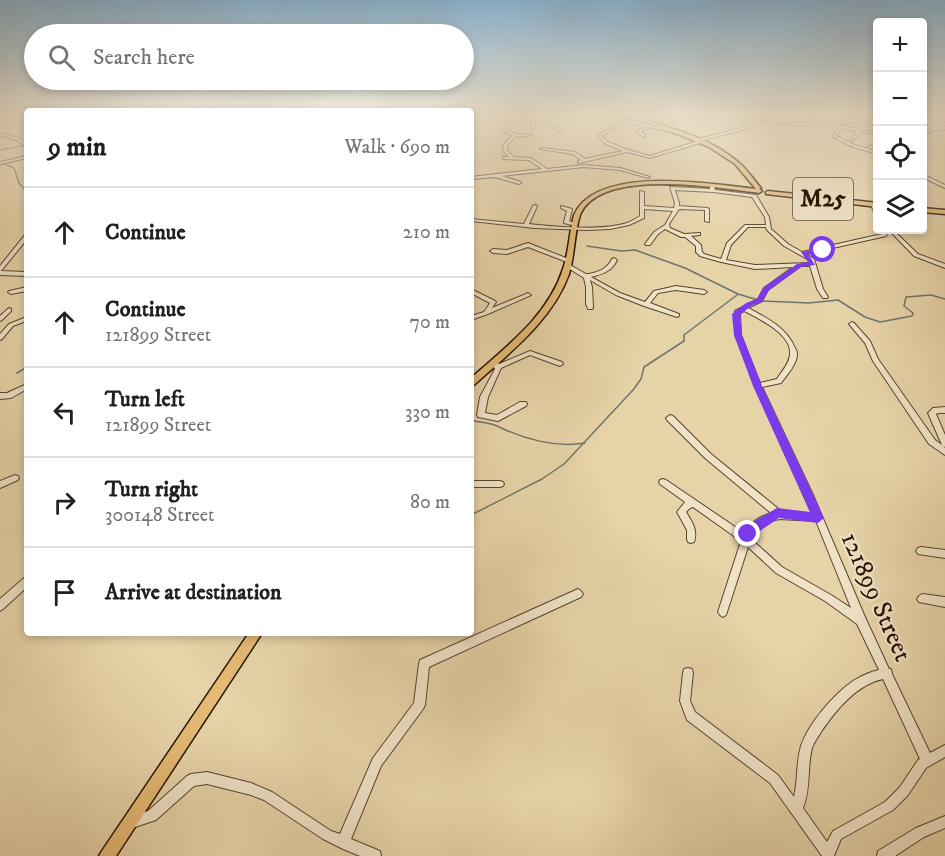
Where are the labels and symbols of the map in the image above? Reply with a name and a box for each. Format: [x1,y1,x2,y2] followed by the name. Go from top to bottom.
[793,178,853,220] road number: M25
[809,236,835,262] route start
[734,520,760,546] route end
[833,527,919,667] street label: 121899 Street

